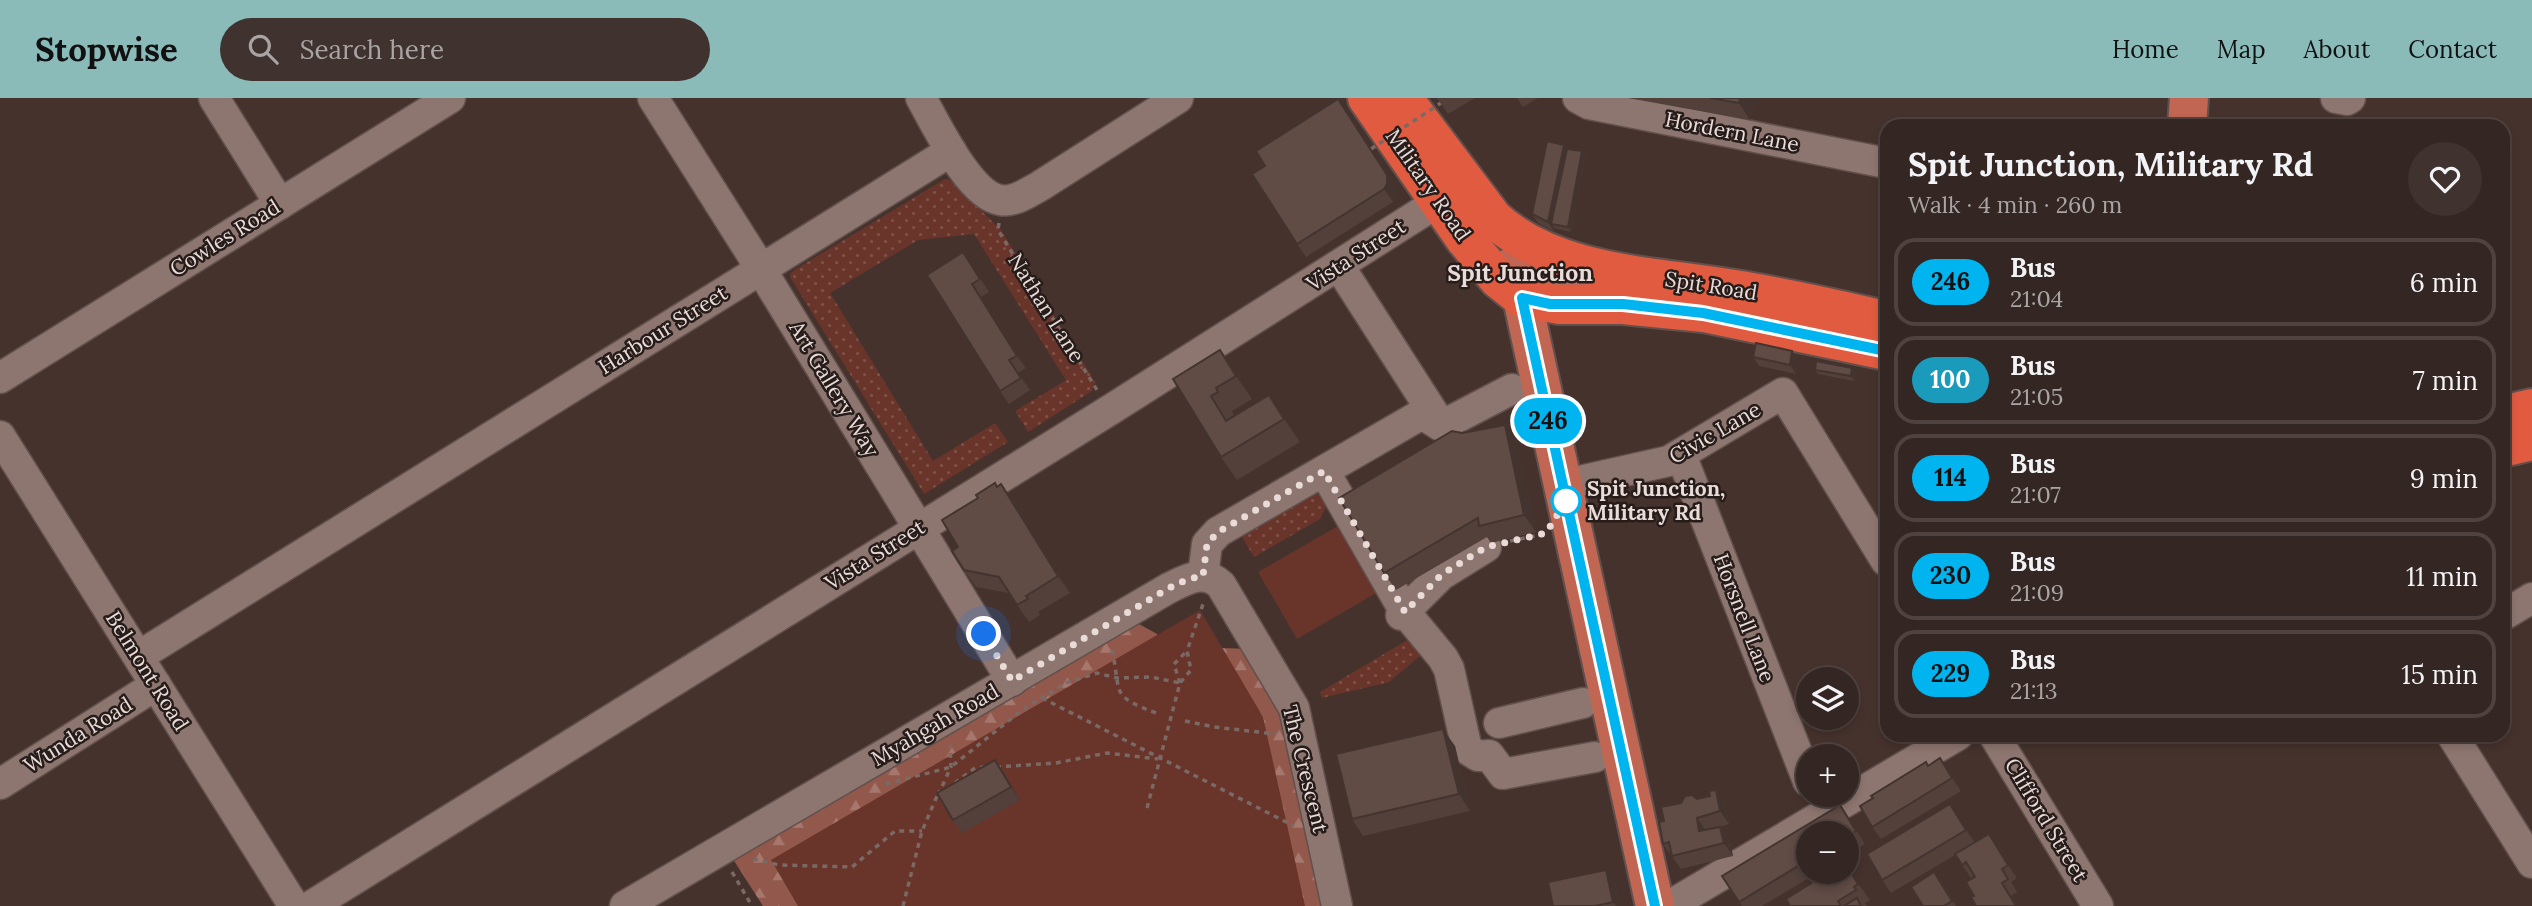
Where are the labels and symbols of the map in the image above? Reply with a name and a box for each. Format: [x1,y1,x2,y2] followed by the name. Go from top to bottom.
[1663,105,1801,158] street label: Hordern Lane
[1380,123,1477,246] street label: Military Road
[165,193,285,282] street label: Cowles Road
[1300,212,1411,297] street label: Vista Street
[1002,248,1091,367] street label: Nathan Lane
[1447,258,1593,287] district label: Spit Junction
[1663,265,1759,306] street label: Spit Road
[593,279,733,380] street label: Harbour Street
[783,315,886,461] street label: Art Gallery Way
[1664,396,1765,470] street label: Civic Lane
[1508,398,1588,444] line badge: 246
[1587,475,1725,526] place label: Spit Junction, Military Rd
[1551,486,1581,516] marker: Spit Junction, Military Rd
[819,513,931,597] street label: Vista Street
[1708,550,1781,686] street label: Horsnell Lane
[100,606,195,736] street label: Belmont Road
[966,616,1001,651] your location
[866,677,1003,772] street label: Myahgah Road
[18,691,137,779] street label: Wunda Road
[1277,702,1335,836] street label: The Crescent
[1999,753,2094,887] street label: Clifford Street

